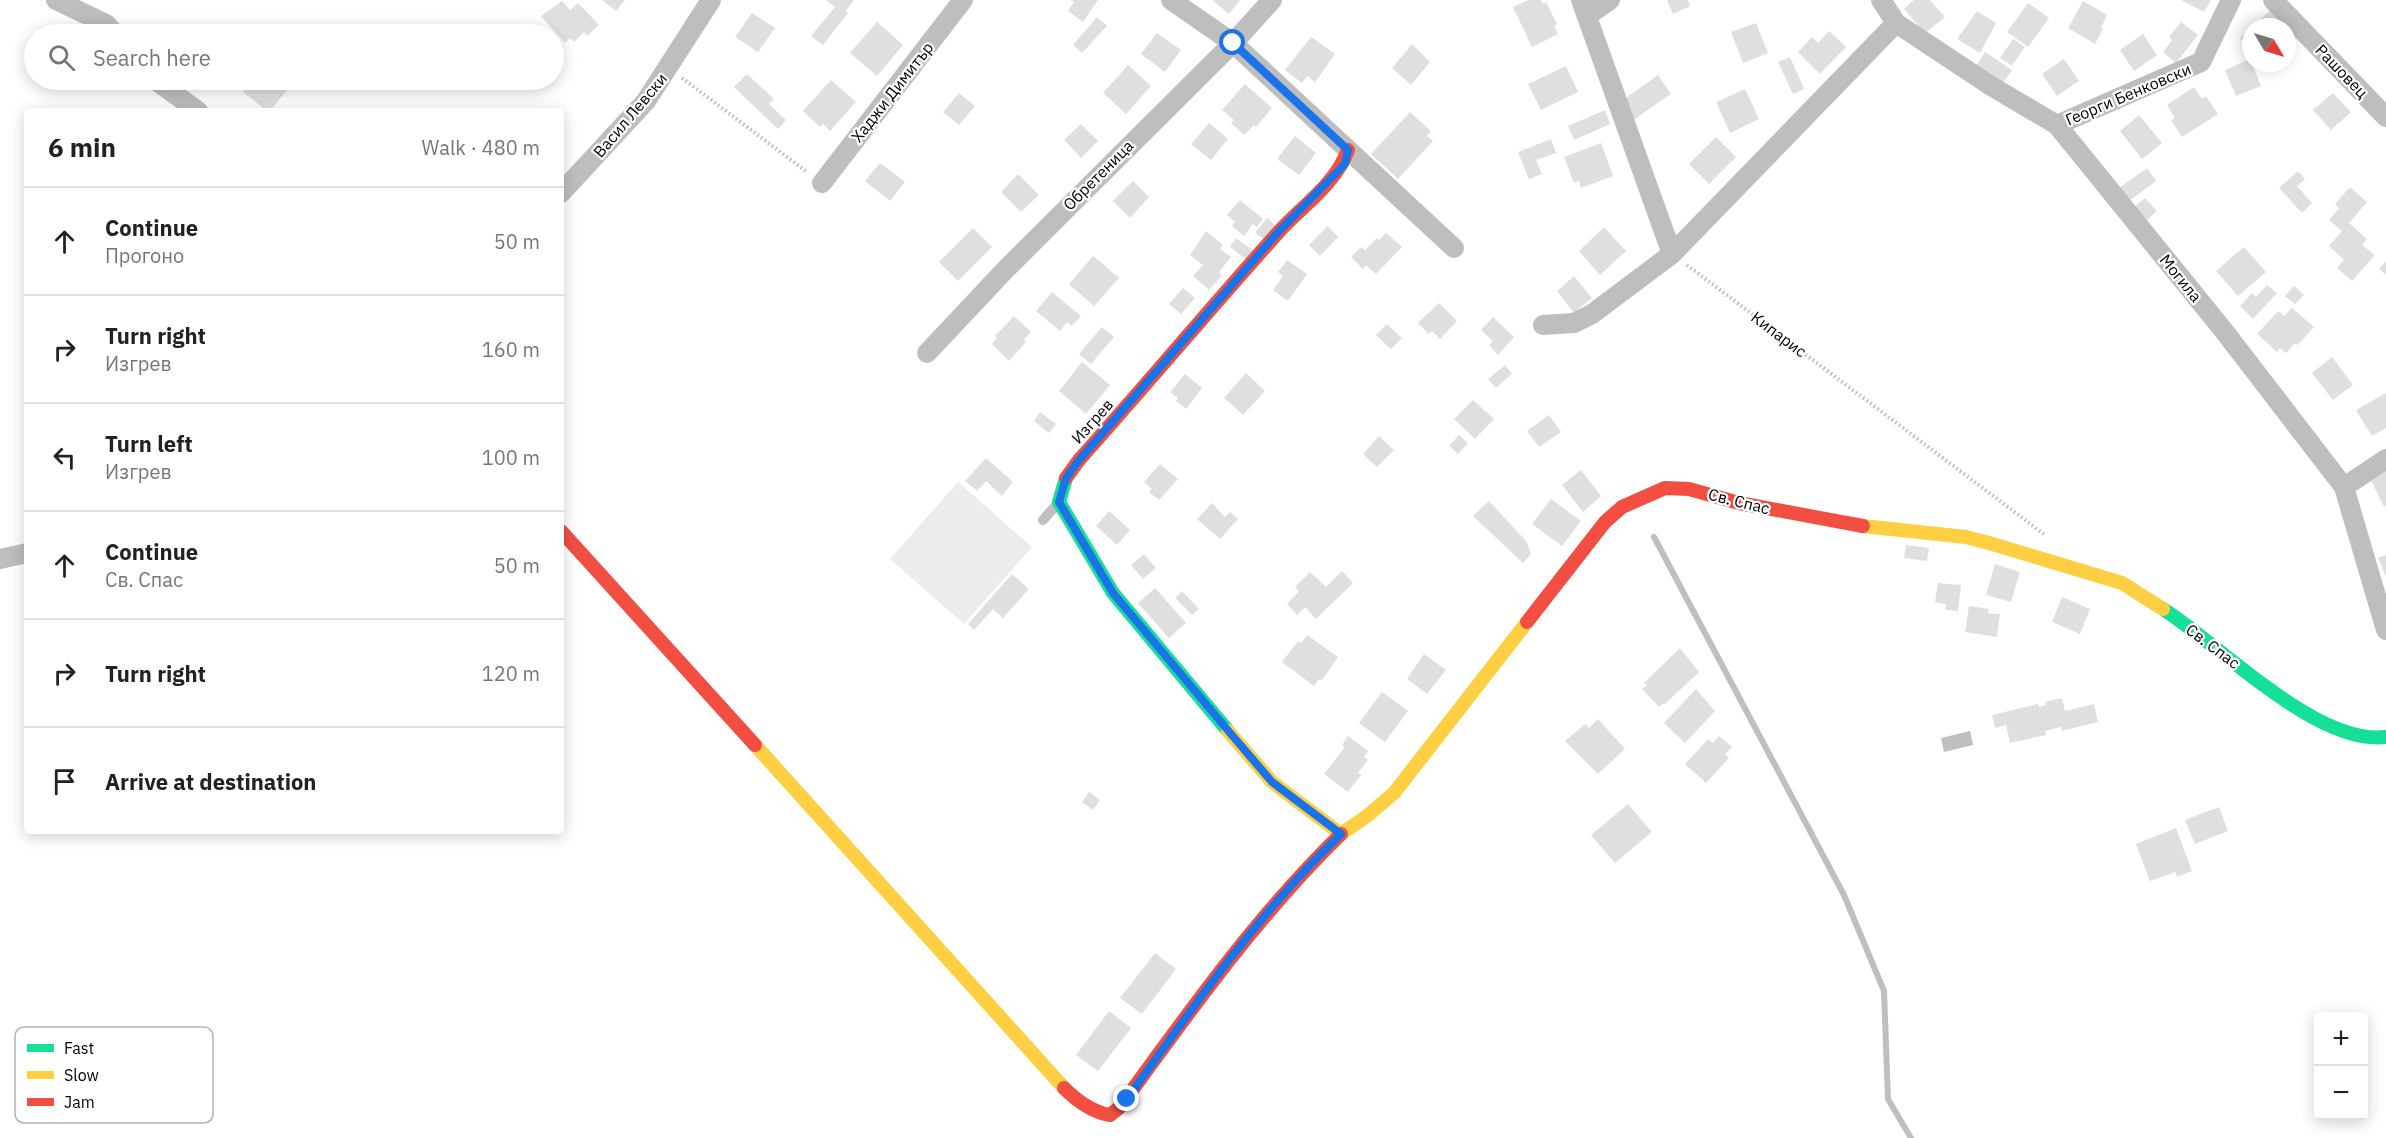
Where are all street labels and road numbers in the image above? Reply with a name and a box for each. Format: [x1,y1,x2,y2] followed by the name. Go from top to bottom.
[847,38,937,146] street label: Хаджи Димитър
[2311,40,2373,102] street label: Рашовец
[2062,58,2194,130] street label: Георги Бенковски
[589,69,671,161] street label: Васил Левски
[1059,135,1138,214] street label: Обретеница
[2156,250,2207,306] street label: Могила
[1747,307,1811,361] street label: Кипарис
[1067,395,1117,447] street label: Изгрев
[1706,484,1772,518] street label: Св. Спас
[2182,619,2244,673] street label: Св. Спас

